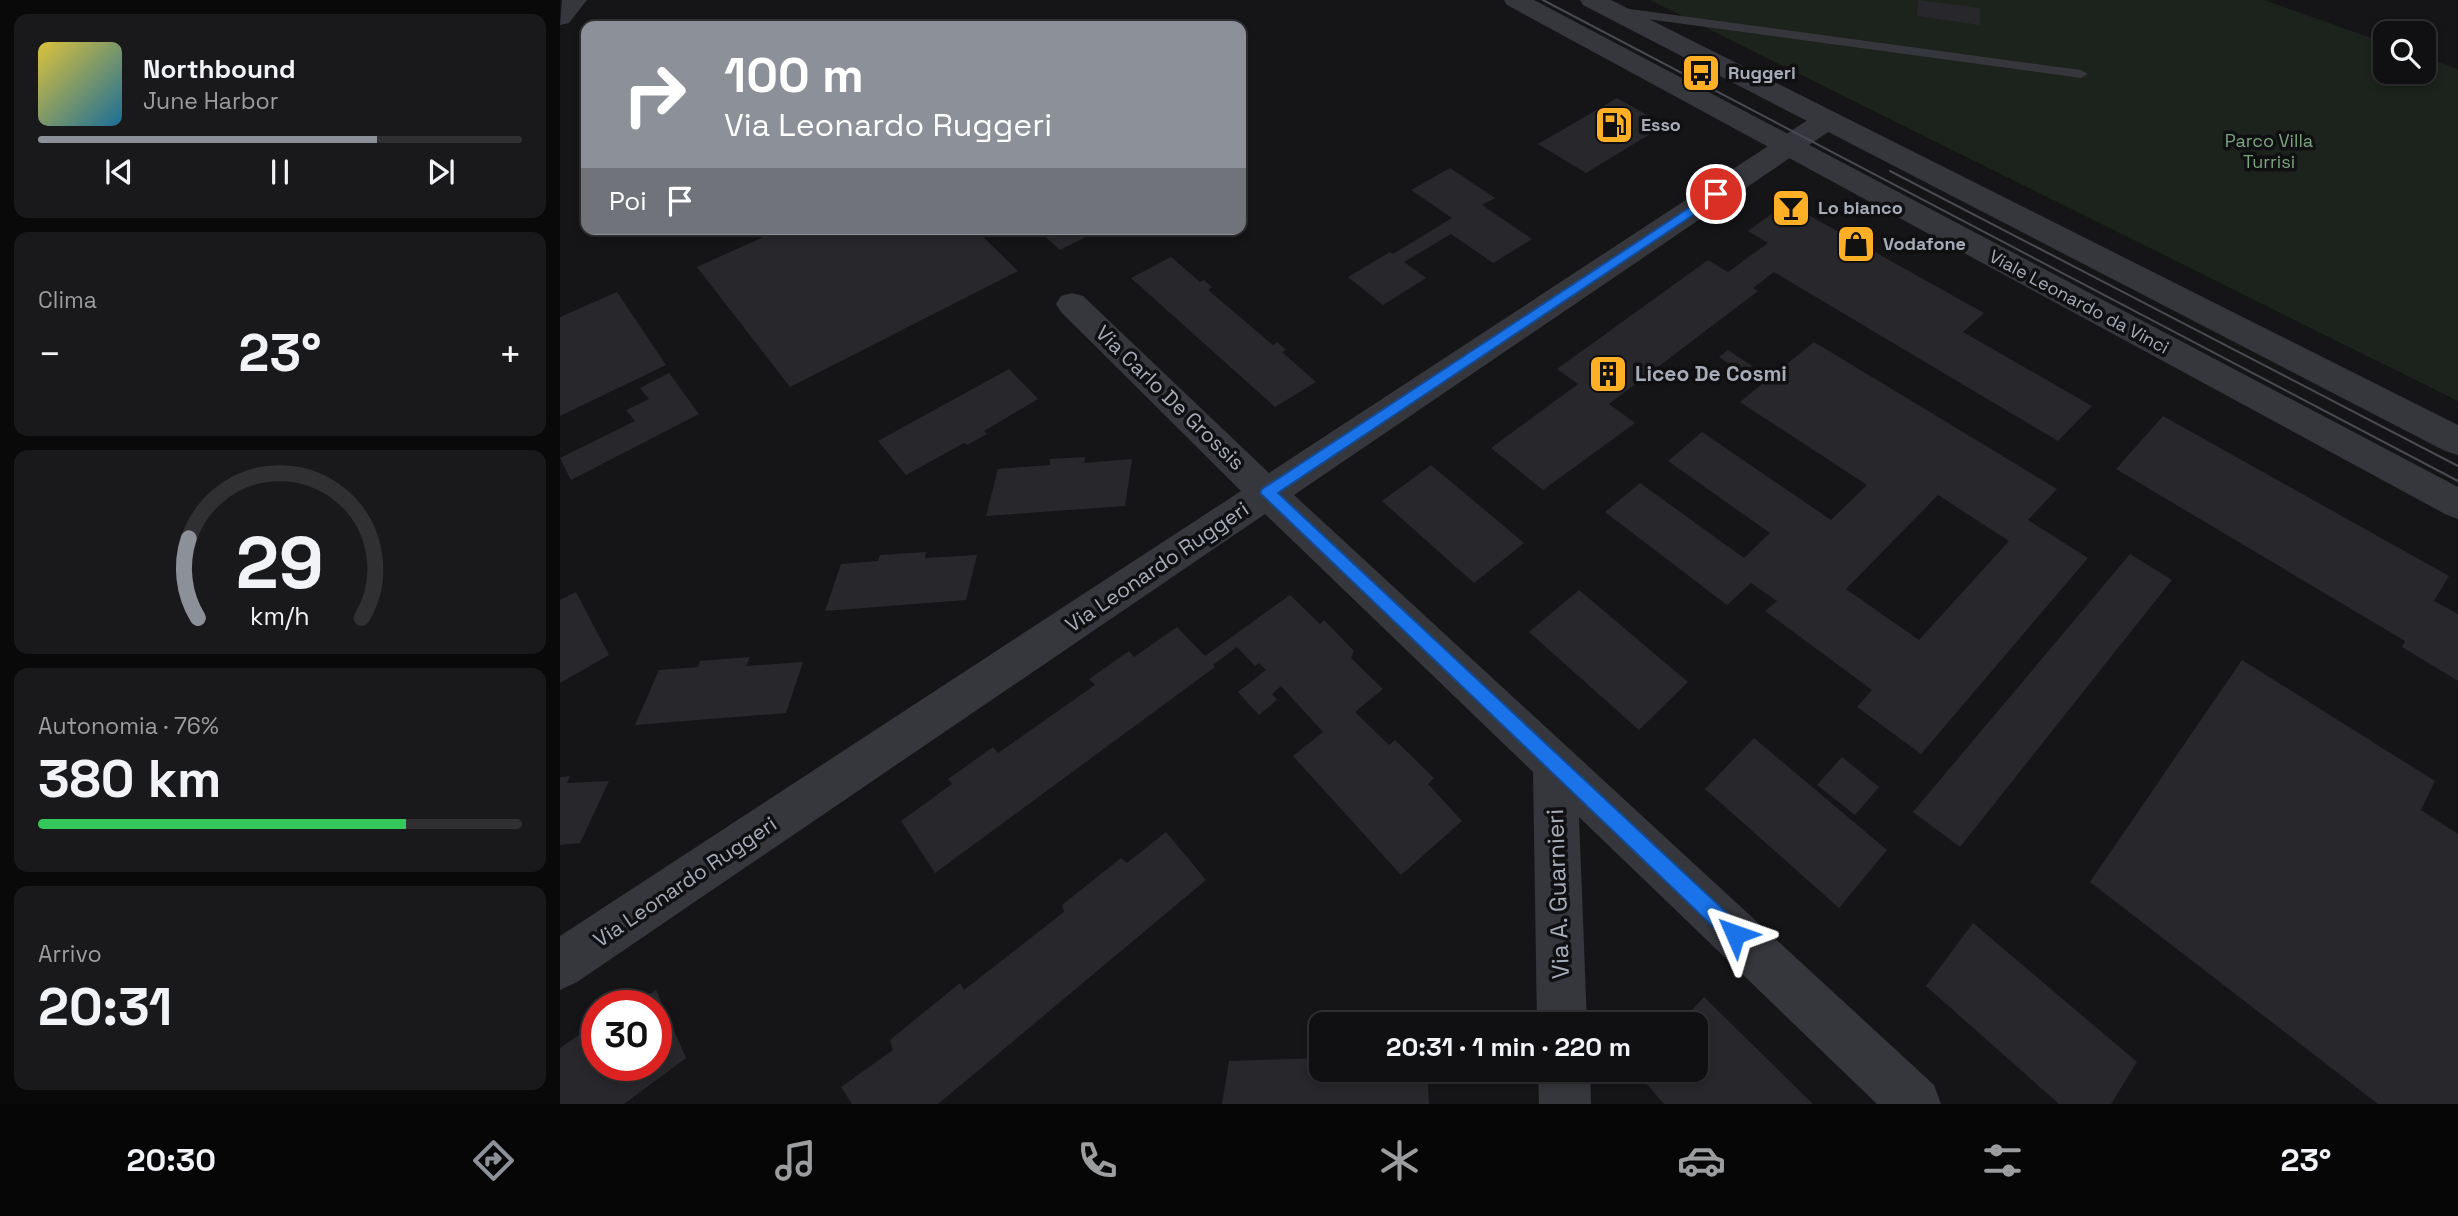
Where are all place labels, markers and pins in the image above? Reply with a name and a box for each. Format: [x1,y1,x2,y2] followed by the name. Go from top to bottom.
[1680,52,1722,94] bus stop icon: Ruggeri
[1728,61,1796,84] place label: Ruggeri
[1593,104,1635,146] fuel station icon: Esso
[1641,113,1681,136] place label: Esso
[1686,164,1746,224] pin
[1770,187,1812,229] bar icon: Lo bianco
[1818,196,1903,219] place label: Lo bianco
[1835,223,1877,265] shop icon: Vodafone
[1883,232,1966,255] place label: Vodafone
[1587,353,1629,395] building icon: Liceo De Cosmi
[1635,360,1787,387] place label: Liceo De Cosmi

